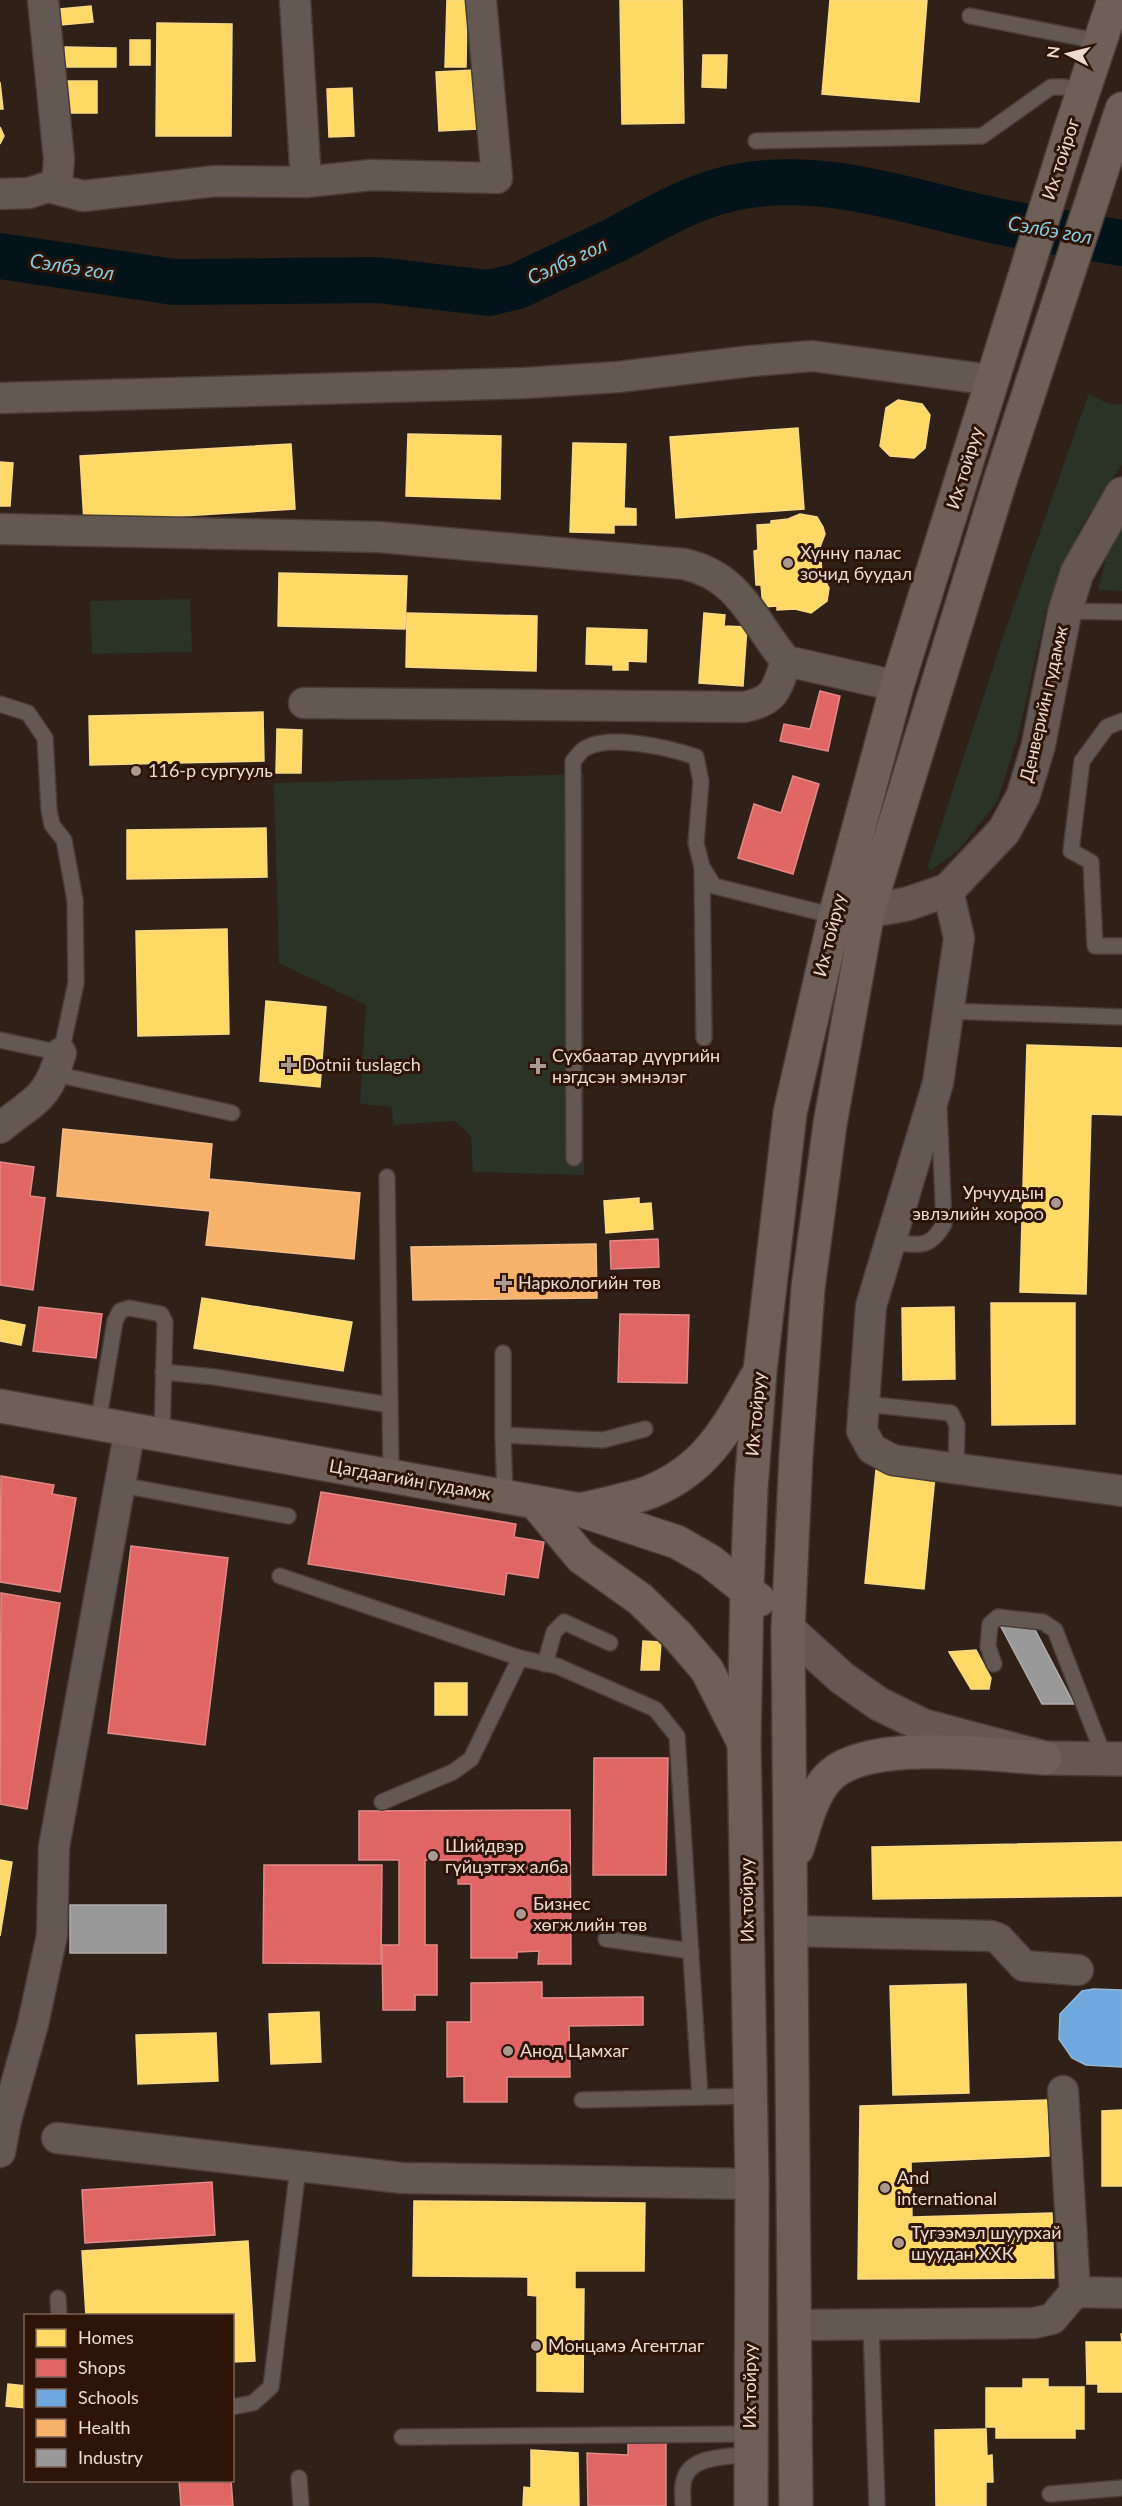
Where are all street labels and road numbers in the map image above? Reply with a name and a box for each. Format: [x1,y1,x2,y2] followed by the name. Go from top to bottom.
[1037,115,1084,202] street label: Их тойрог
[941,423,987,512] street label: Их тойруу
[1014,623,1072,784] street label: Денверийн гудамж
[808,890,850,979] street label: Их тойруу
[740,1370,770,1457] street label: Их тойруу
[328,1454,493,1504] street label: Цагдаагийн гудамж
[734,1857,758,1943] street label: Их тойруу
[738,2343,760,2428] street label: Их тойруу

